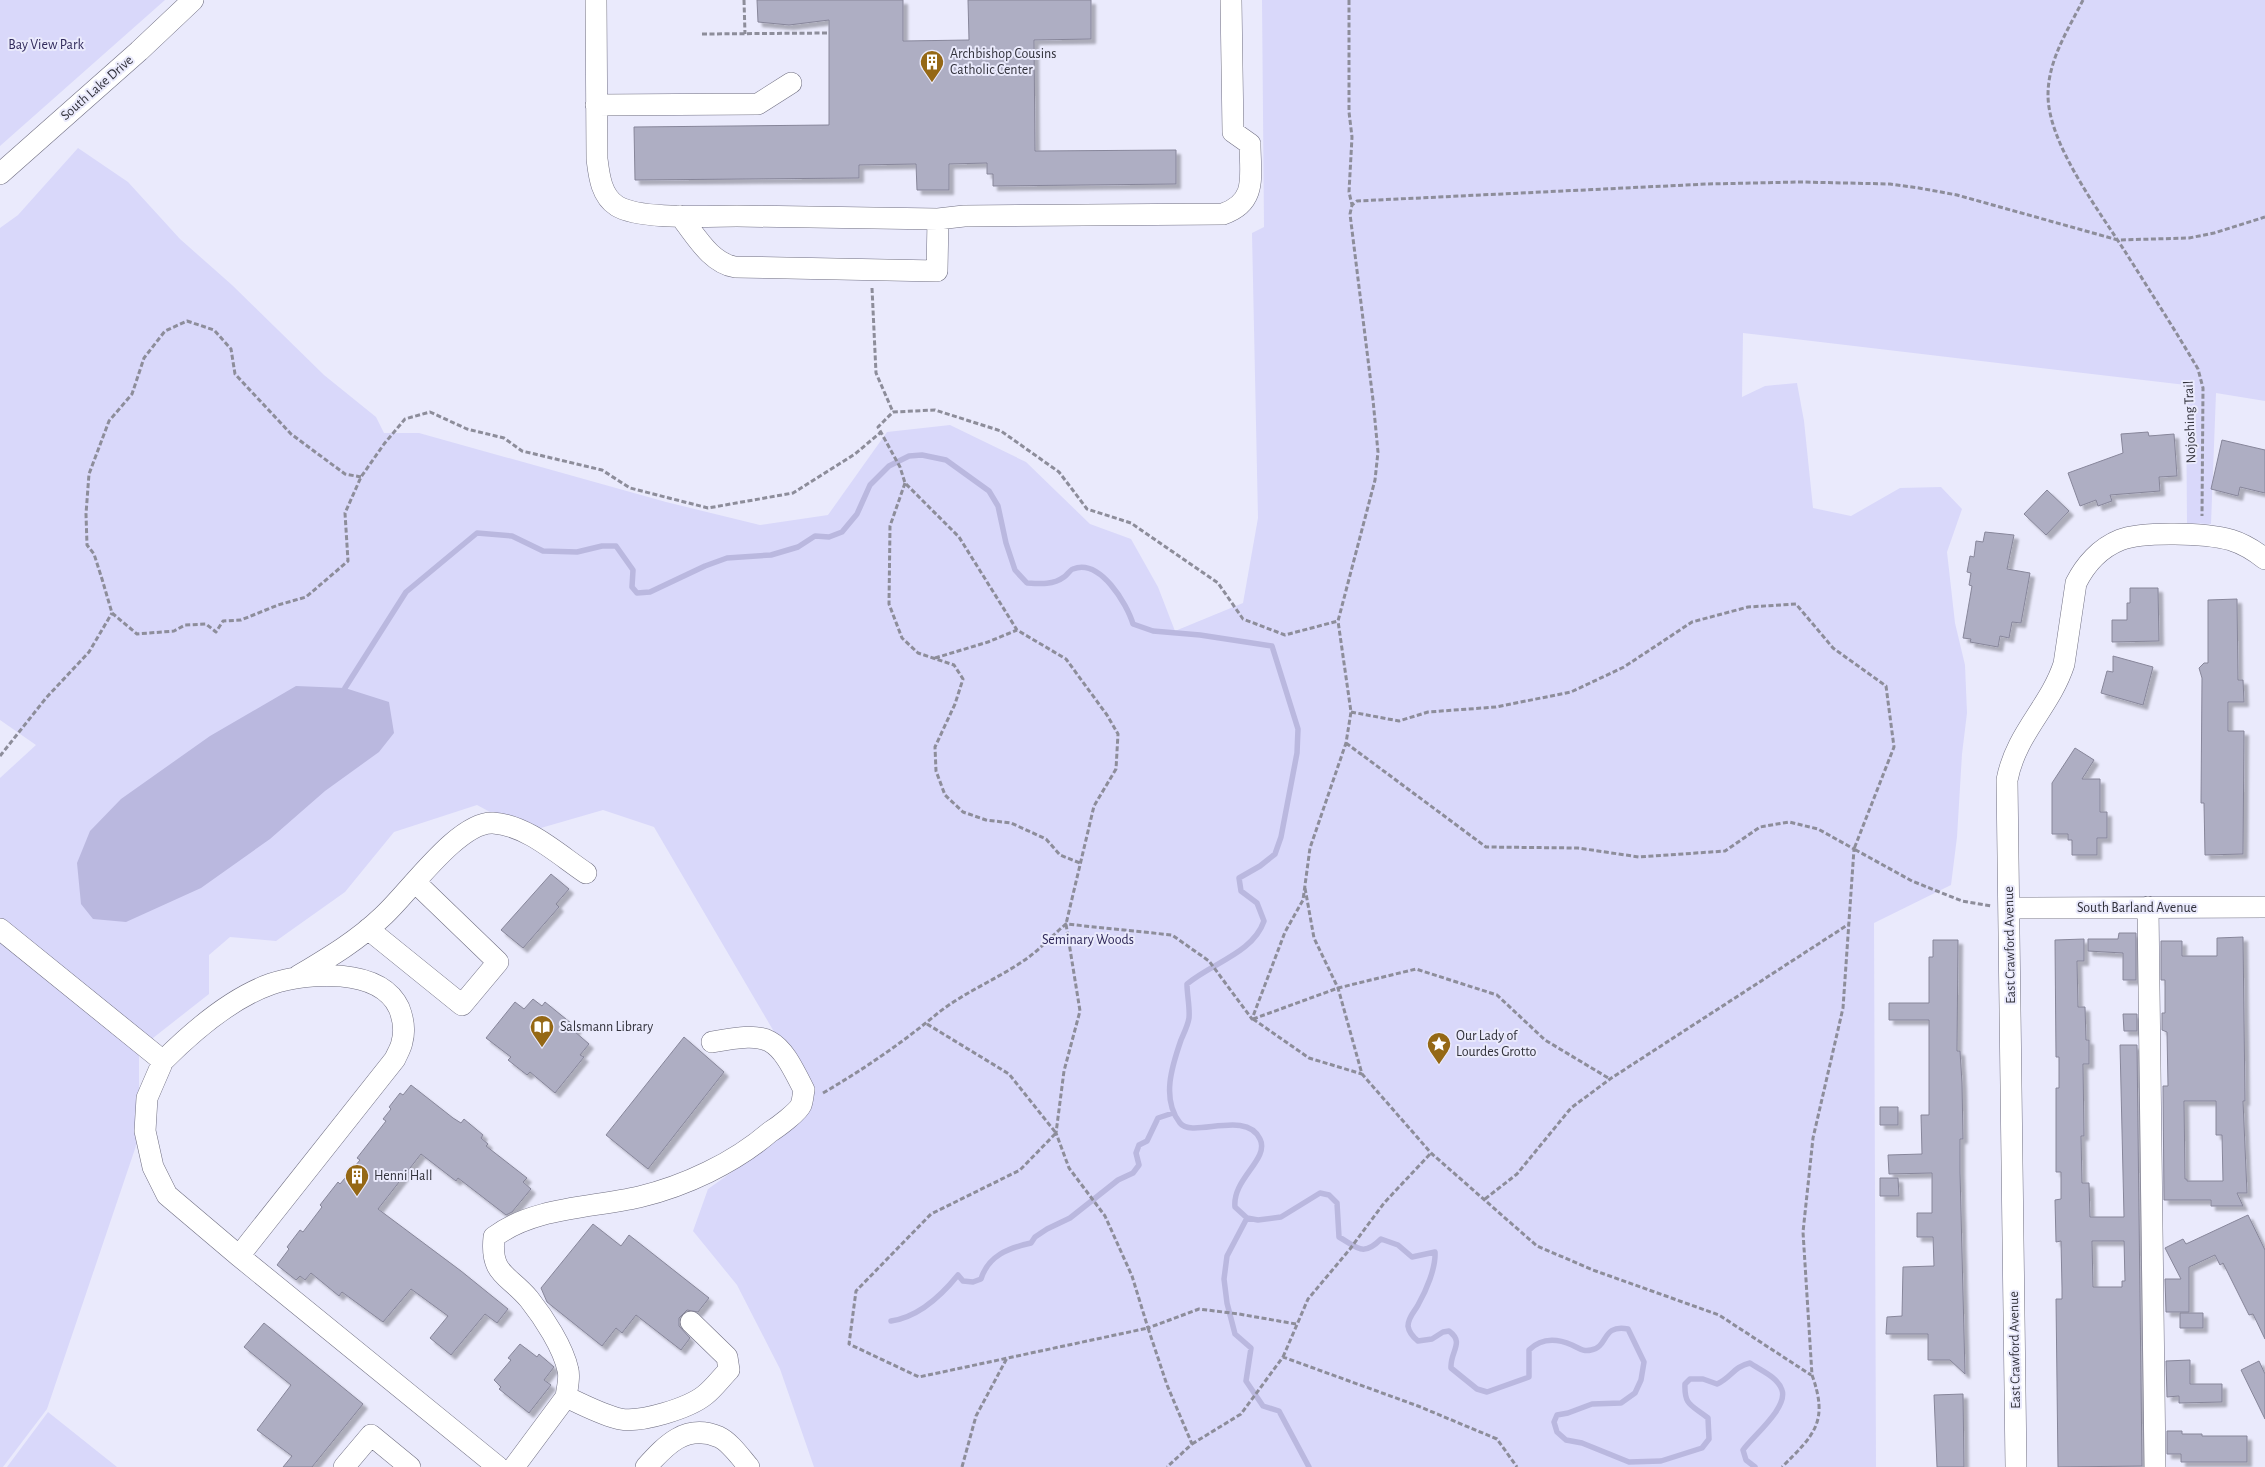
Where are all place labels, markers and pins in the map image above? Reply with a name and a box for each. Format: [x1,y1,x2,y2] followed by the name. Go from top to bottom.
[950,47,1056,77] place label: Archbishop Cousins Catholic Center
[919,49,945,83] building icon: Archbishop Cousins Catholic Center
[529,1014,555,1048] library icon: Salsmann Library
[560,1020,653,1034] place label: Salsmann Library
[1456,1029,1536,1059] place label: Our Lady of Lourdes Grotto
[1426,1031,1452,1065] place icon: Our Lady of Lourdes Grotto
[344,1163,370,1197] building icon: Henni Hall
[374,1169,432,1183] place label: Henni Hall

